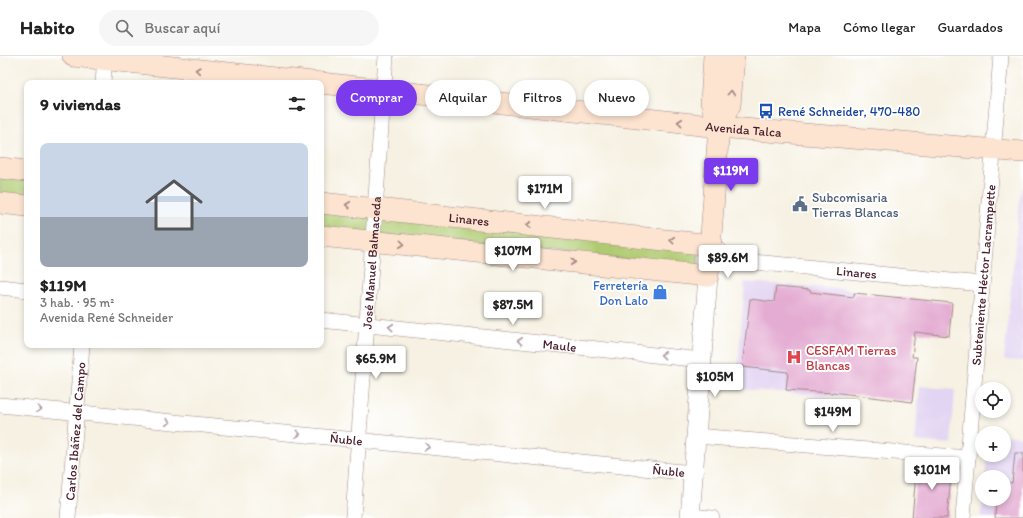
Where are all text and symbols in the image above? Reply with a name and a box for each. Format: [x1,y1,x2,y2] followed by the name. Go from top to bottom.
[99,10,379,46] search box
[20,16,75,39] text: Habito
[113,17,135,39] icon: search
[145,19,220,37] text: Buscar aquí
[788,19,821,36] text: Mapa
[843,19,915,36] text: Cómo llegar
[937,19,1003,36] text: Guardados
[195,65,201,74] one-way arrow
[336,80,417,116] chip: Comprar
[425,80,501,116] chip: Alquilar
[509,80,576,116] chip: Filtros
[584,80,649,116] chip: Nuevo
[726,90,735,96] one-way arrow
[286,93,308,115] icon: filters
[40,94,121,114] text: 9 viviendas
[757,102,775,120] bus stop icon: René Schneider, 470-480
[778,104,920,119] place label: René Schneider, 470-480
[677,118,683,127] one-way arrow
[705,119,783,140] street label: Avenida Talca
[703,158,759,192] pin: $119M
[713,163,749,178] text: $119M
[138,169,210,241] icon: home
[517,176,573,210] pin: $171M
[527,181,563,196] text: $171M
[969,184,998,366] street label: Subteniente Héctor Lacrampette
[812,190,899,220] place label: Subcomisaria Tierras Blancas
[360,195,384,330] street label: José Manuel Balmaceda
[791,195,809,213] public building icon: Subcomisaria Tierras Blancas
[345,201,351,210] one-way arrow
[448,210,490,229] street label: Linares
[526,221,532,230] one-way arrow
[669,236,675,245] one-way arrow
[485,238,541,272] pin: $107M
[399,239,405,248] one-way arrow
[494,243,532,258] text: $107M
[695,245,761,279] pin: $89.6M
[708,250,748,265] text: $89.6M
[570,257,576,266] one-way arrow
[836,263,878,282] street label: Linares
[40,275,87,295] text: $119M
[593,278,648,308] place label: Ferretería Don Lalo
[651,283,669,301] shop icon: Ferretería Don Lalo
[480,292,546,326] pin: $87.5M
[40,295,114,310] text: 3 hab. · 95 m²
[493,297,533,312] text: $87.5M
[40,310,173,325] text: Avenida René Schneider
[388,323,394,332] one-way arrow
[517,336,523,345] one-way arrow
[542,336,577,355] street label: Maule
[806,343,897,373] place label: CESFAM Tierras Blancas
[343,346,409,380] pin: $65.9M
[785,348,803,366] hospital icon: CESFAM Tierras Blancas
[356,351,396,366] text: $65.9M
[660,351,666,360] one-way arrow
[62,361,89,501] street label: Carlos Ibáñez del Campo
[687,364,743,398] pin: $105M
[696,369,734,384] text: $105M
[975,382,1011,506] map controls
[975,382,1011,418] button: locate
[805,399,861,433] pin: $149M
[36,404,42,413] one-way arrow
[814,404,852,419] text: $149M
[165,417,171,426] one-way arrow
[975,426,1011,462] button: +
[295,430,301,439] one-way arrow
[329,430,363,449] street label: Ñuble
[424,442,430,451] one-way arrow
[904,457,960,491] pin: $101M
[652,462,686,480] street label: Ñuble
[914,462,950,477] text: $101M
[975,470,1011,506] button: −

